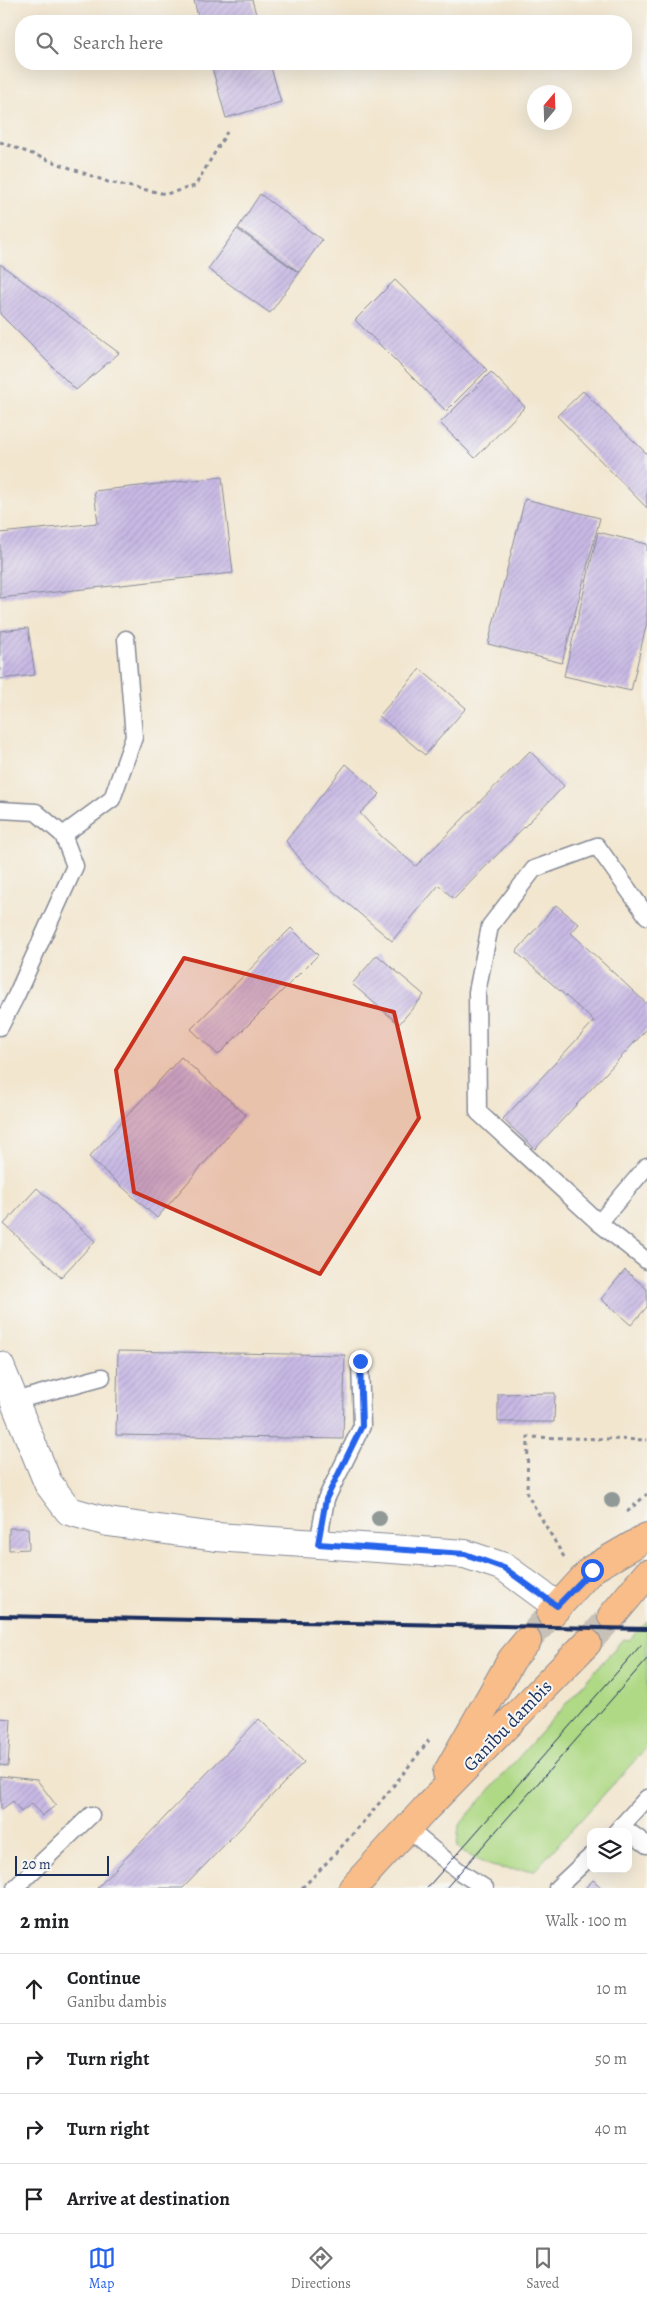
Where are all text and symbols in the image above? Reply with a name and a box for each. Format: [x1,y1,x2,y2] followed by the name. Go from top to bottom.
[15,15,632,70] search box
[33,29,61,57] icon: search
[73,30,163,56] text: Search here
[527,85,572,130] north arrow
[349,1350,372,1373] route end
[581,1559,604,1582] route start
[457,1674,558,1777] street label: Ganību dambis
[587,1828,632,1873] map controls
[587,1828,632,1873] button: layers
[15,1853,109,1876] scale bar
[22,1855,51,1874] text: 20 m
[20,1907,69,1935] text: 2 min
[546,1910,627,1932] text: Walk · 100 m
[67,1965,141,1991] text: Continue
[20,1975,48,2003] icon: ahead
[597,1978,627,2000] text: 10 m
[67,1991,167,2013] text: Ganību dambis
[20,2045,48,2073] icon: right
[67,2046,149,2072] text: Turn right
[595,2048,627,2070] text: 50 m
[20,2115,48,2143] icon: right
[67,2116,149,2142] text: Turn right
[595,2118,627,2140] text: 40 m
[20,2185,48,2213] icon: arrive
[67,2186,230,2212] text: Arrive at destination
[88,2244,116,2293] tab: Map
[291,2244,351,2293] tab: Directions
[526,2244,559,2293] tab: Saved

